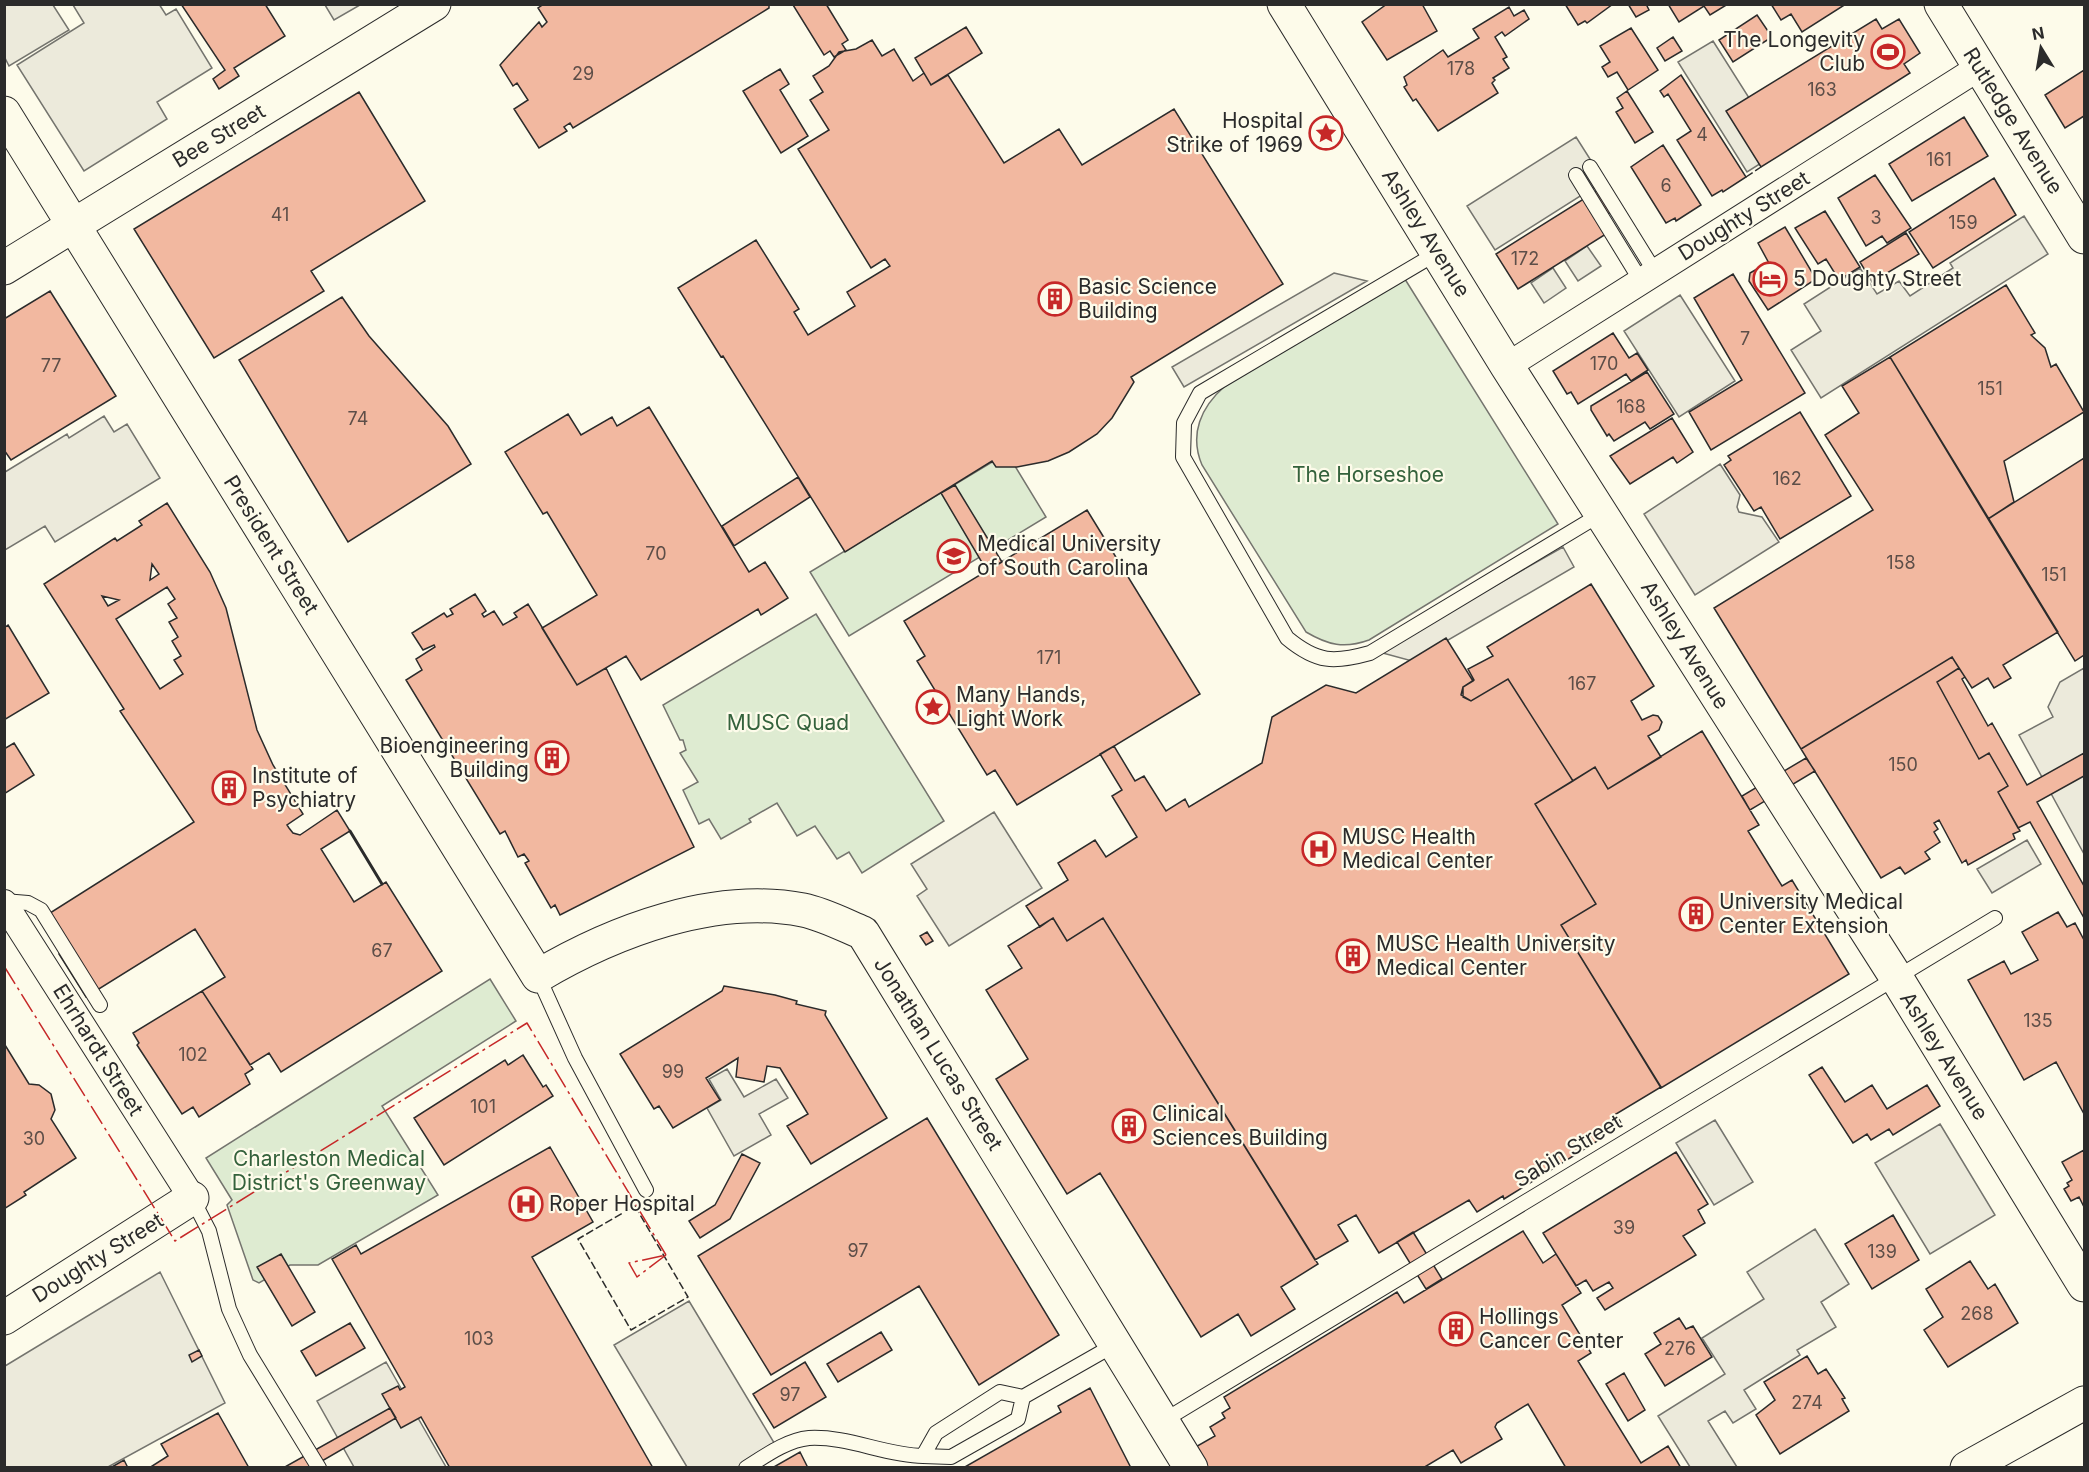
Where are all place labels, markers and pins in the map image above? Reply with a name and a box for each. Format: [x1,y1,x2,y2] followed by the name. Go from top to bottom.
[1723,27,1865,76] place label: The Longevity Club
[1870,34,1906,70] sports icon: The Longevity Club
[1166,108,1303,157] place label: Hospital Strike of 1969
[1308,115,1344,151] place icon: Hospital Strike of 1969
[1752,261,1788,297] hotel icon: 5 Doughty Street
[1793,266,1962,291] place label: 5 Doughty Street
[1078,274,1217,323] place label: Basic Science Building
[1037,281,1073,317] building icon: Basic Science Building
[977,531,1161,580] place label: Medical University of South Carolina
[936,538,972,574] school or university icon: Medical University of South Carolina
[956,682,1086,731] place label: Many Hands, Light Work
[915,689,951,725] place icon: Many Hands, Light Work
[379,733,529,782] place label: Bioengineering Building
[534,740,570,776] building icon: Bioengineering Building
[252,763,358,812] place label: Institute of Psychiatry
[211,770,247,806] building icon: Institute of Psychiatry
[1342,824,1493,873] place label: MUSC Health Medical Center
[1301,831,1337,867] hospital icon: MUSC Health Medical Center
[1719,889,1903,938] place label: University Medical Center Extension
[1678,896,1714,932] building icon: University Medical Center Extension
[1376,931,1616,980] place label: MUSC Health University Medical Center
[1335,938,1371,974] building icon: MUSC Health University Medical Center
[1152,1101,1328,1150] place label: Clinical Sciences Building
[1111,1108,1147,1144] building icon: Clinical Sciences Building
[508,1186,544,1222] hospital icon: Roper Hospital
[549,1191,695,1216] place label: Roper Hospital
[1479,1304,1623,1353] place label: Hollings Cancer Center
[1438,1311,1474,1347] building icon: Hollings Cancer Center

